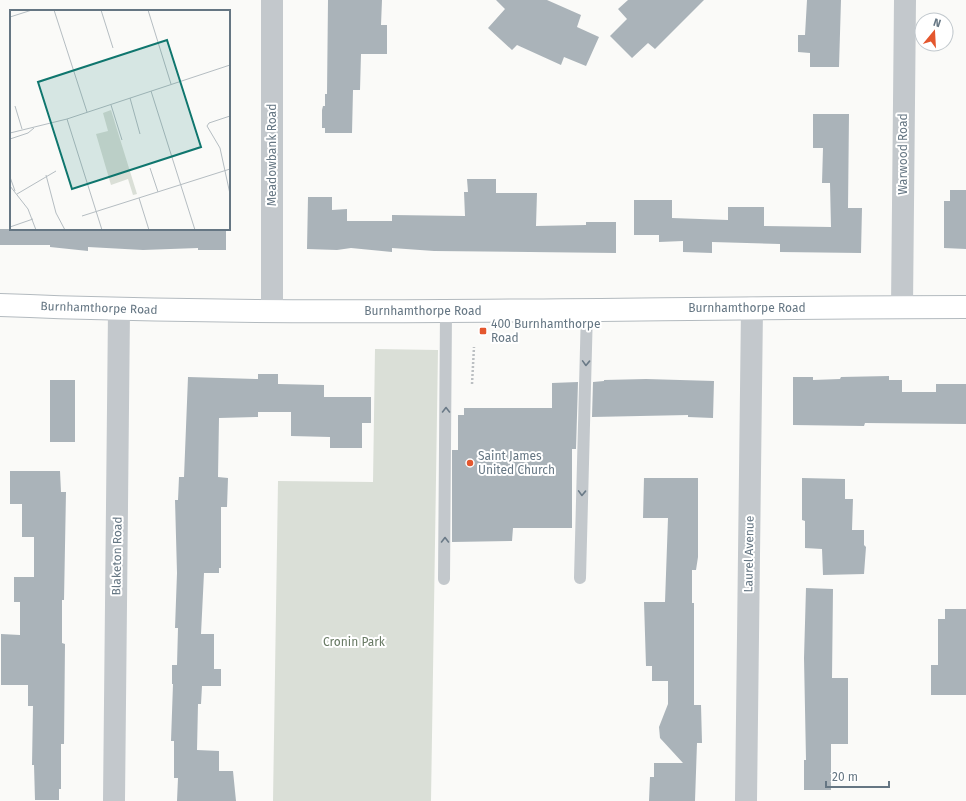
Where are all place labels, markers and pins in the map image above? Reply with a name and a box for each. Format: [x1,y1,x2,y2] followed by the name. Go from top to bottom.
[491,317,600,345] place label: 400 Burnhamthorpe Road
[478,326,488,336] marker: 400 Burnhamthorpe Road
[478,449,555,477] place label: Saint James United Church
[465,458,475,468] marker: Saint James United Church

